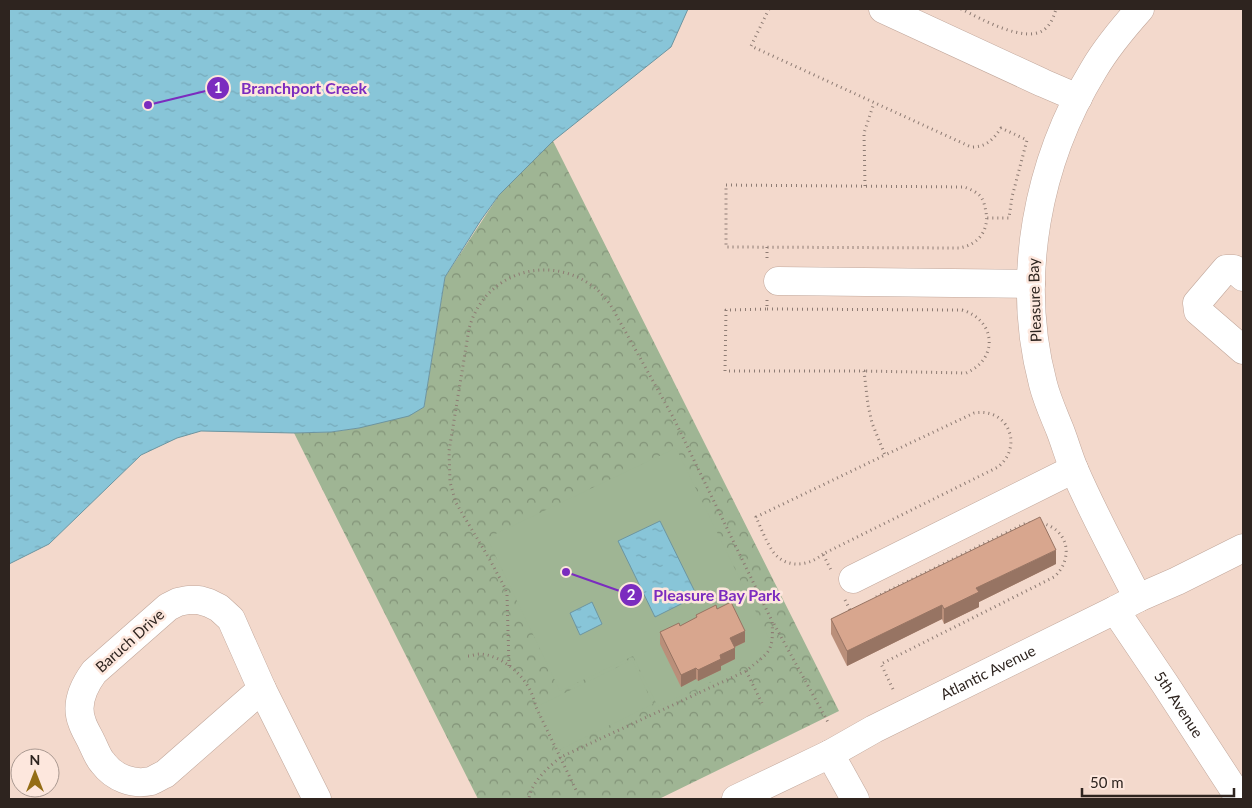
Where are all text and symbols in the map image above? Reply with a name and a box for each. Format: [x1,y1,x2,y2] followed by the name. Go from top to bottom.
[206,73,377,104] callout: Branchport Creek
[214,78,222,96] text: 1
[241,78,368,97] text: Branchport Creek
[1024,257,1044,342] street label: Pleasure Bay
[618,580,791,611] callout: Pleasure Bay Park
[627,585,636,603] text: 2
[653,585,781,604] text: Pleasure Bay Park
[91,605,167,676] street label: Baruch Drive
[937,641,1038,703] street label: Atlantic Avenue
[1151,668,1208,741] street label: 5th Avenue
[10,748,60,798] north arrow
[30,751,40,768] text: N
[1082,766,1234,798] scale bar
[1090,773,1124,791] text: 50 m

